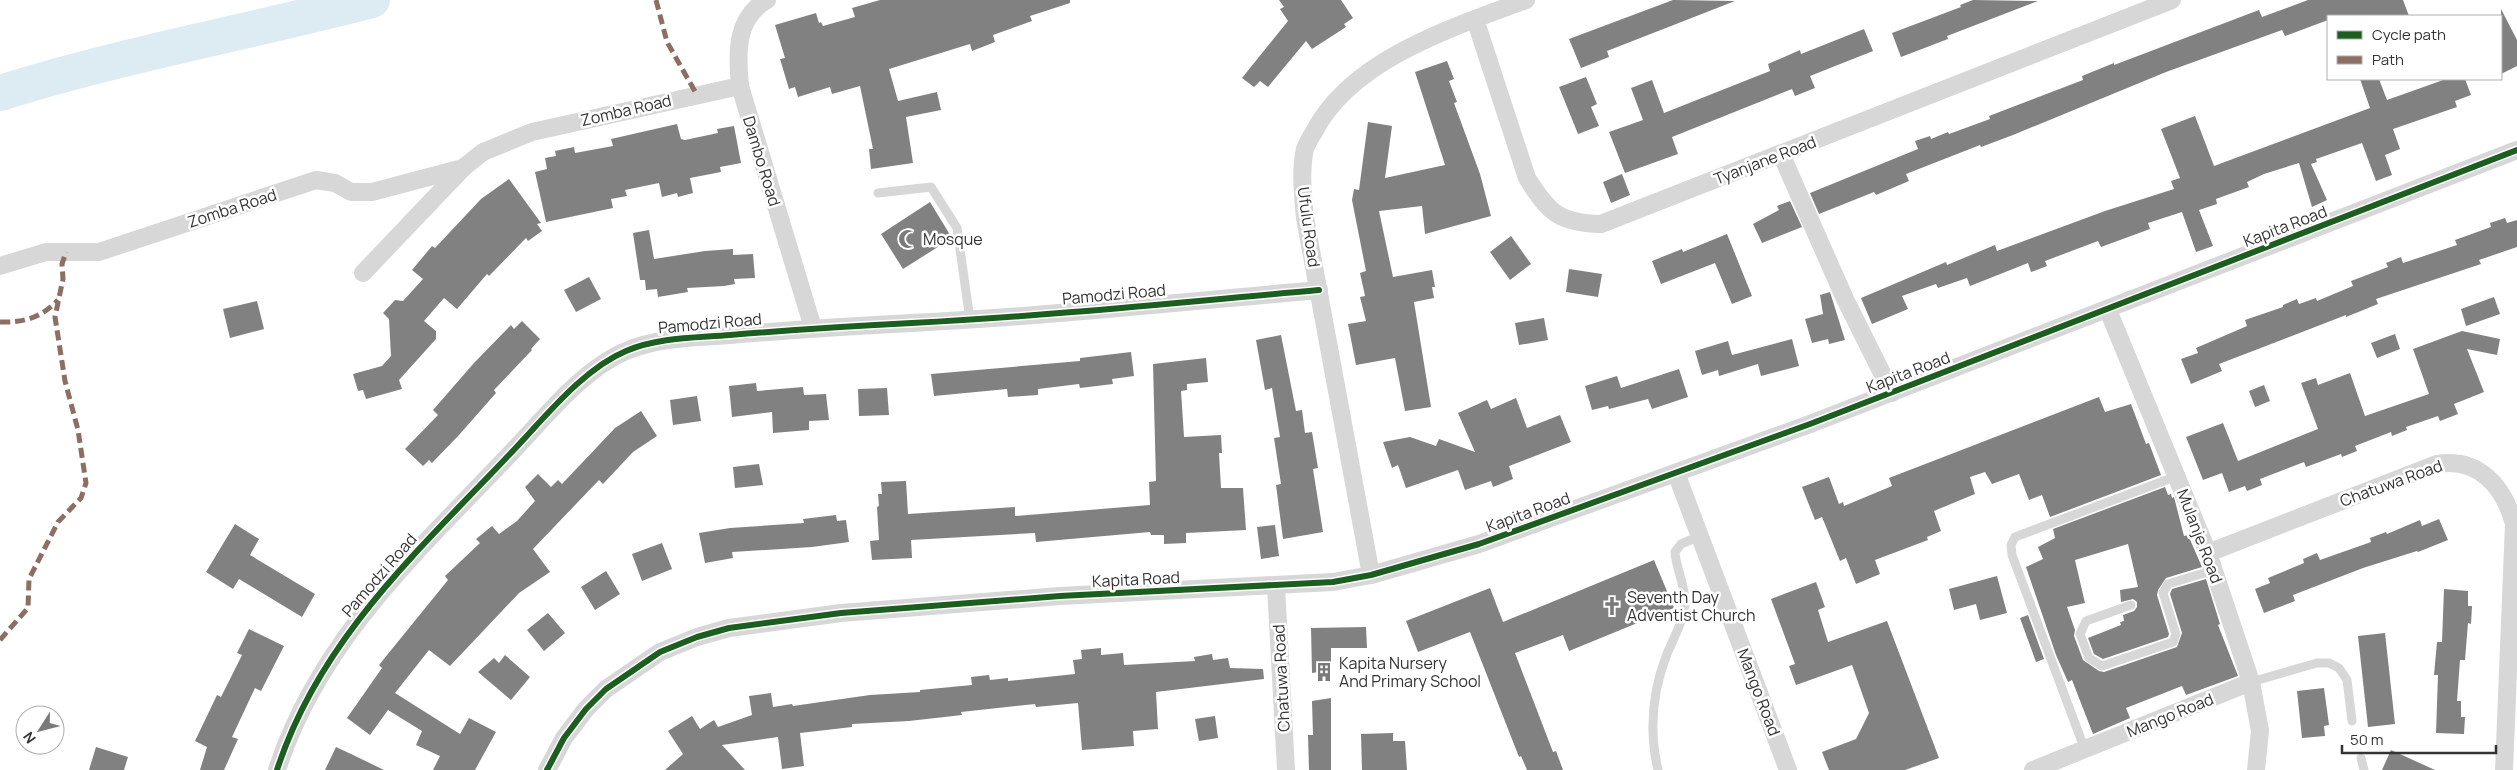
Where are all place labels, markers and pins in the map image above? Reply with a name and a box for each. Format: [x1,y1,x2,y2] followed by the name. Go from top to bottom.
[897,228,919,250] mosque icon: Mosque
[923,228,983,250] place label: Mosque
[1627,586,1756,626] place label: Seventh Day Adventist Church
[1601,595,1623,617] church icon: Seventh Day Adventist Church
[1339,652,1481,692] place label: Kapita Nursery And Primary School
[1313,661,1335,683] building icon: Kapita Nursery And Primary School

